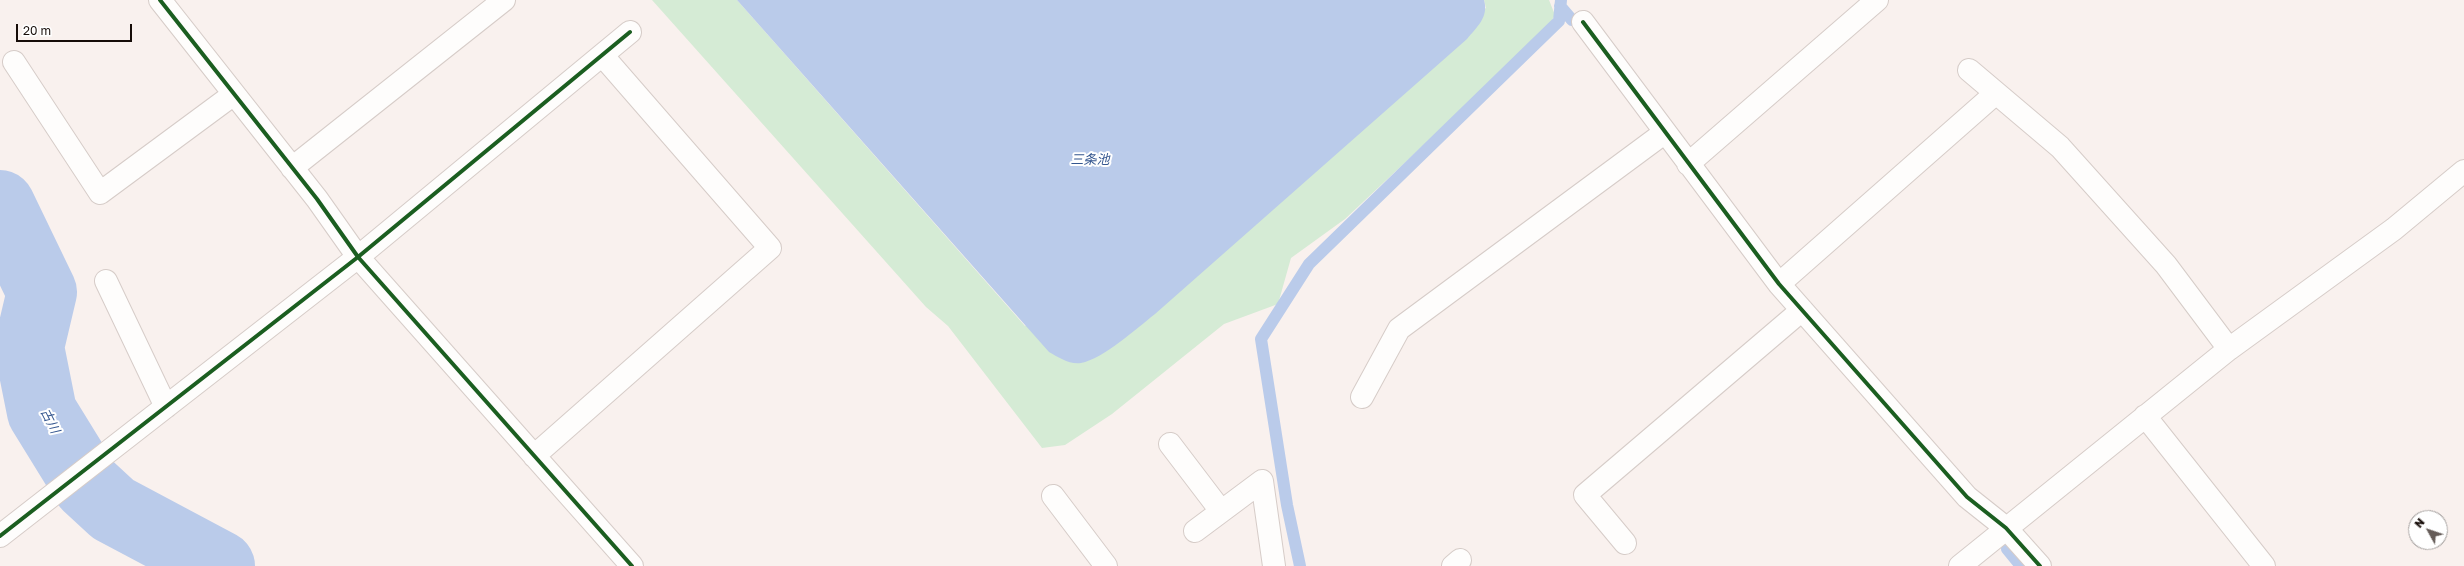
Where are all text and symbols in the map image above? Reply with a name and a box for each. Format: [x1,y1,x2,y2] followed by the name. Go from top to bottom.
[18,16,134,42] scale bar
[23,23,51,38] text: 20 m
[1071,152,1109,168] water label: 三条池
[37,406,63,436] water label: 古川
[2408,510,2448,550] north arrow
[2412,515,2427,530] text: N

